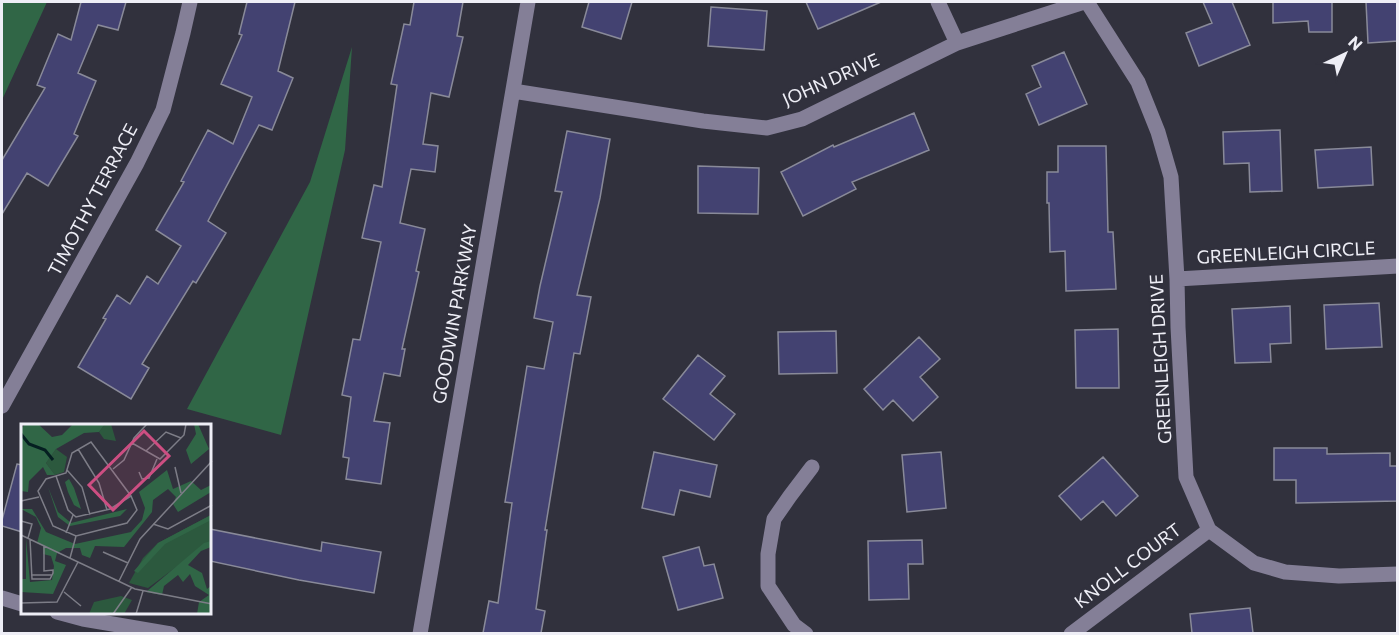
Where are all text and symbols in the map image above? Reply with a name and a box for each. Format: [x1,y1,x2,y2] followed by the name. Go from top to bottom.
[1315,24,1375,84] north arrow
[1345,32,1367,54] text: N
[779,48,883,110] street label: JOHN DRIVE
[43,120,142,279] street label: TIMOTHY TERRACE
[427,222,481,406] street label: GOODWIN PARKWAY
[1196,236,1376,268] street label: GREENLEIGH CIRCLE
[1145,274,1175,444] street label: GREENLEIGH DRIVE
[21,424,212,614] inset map
[1070,518,1185,612] street label: KNOLL COURT

